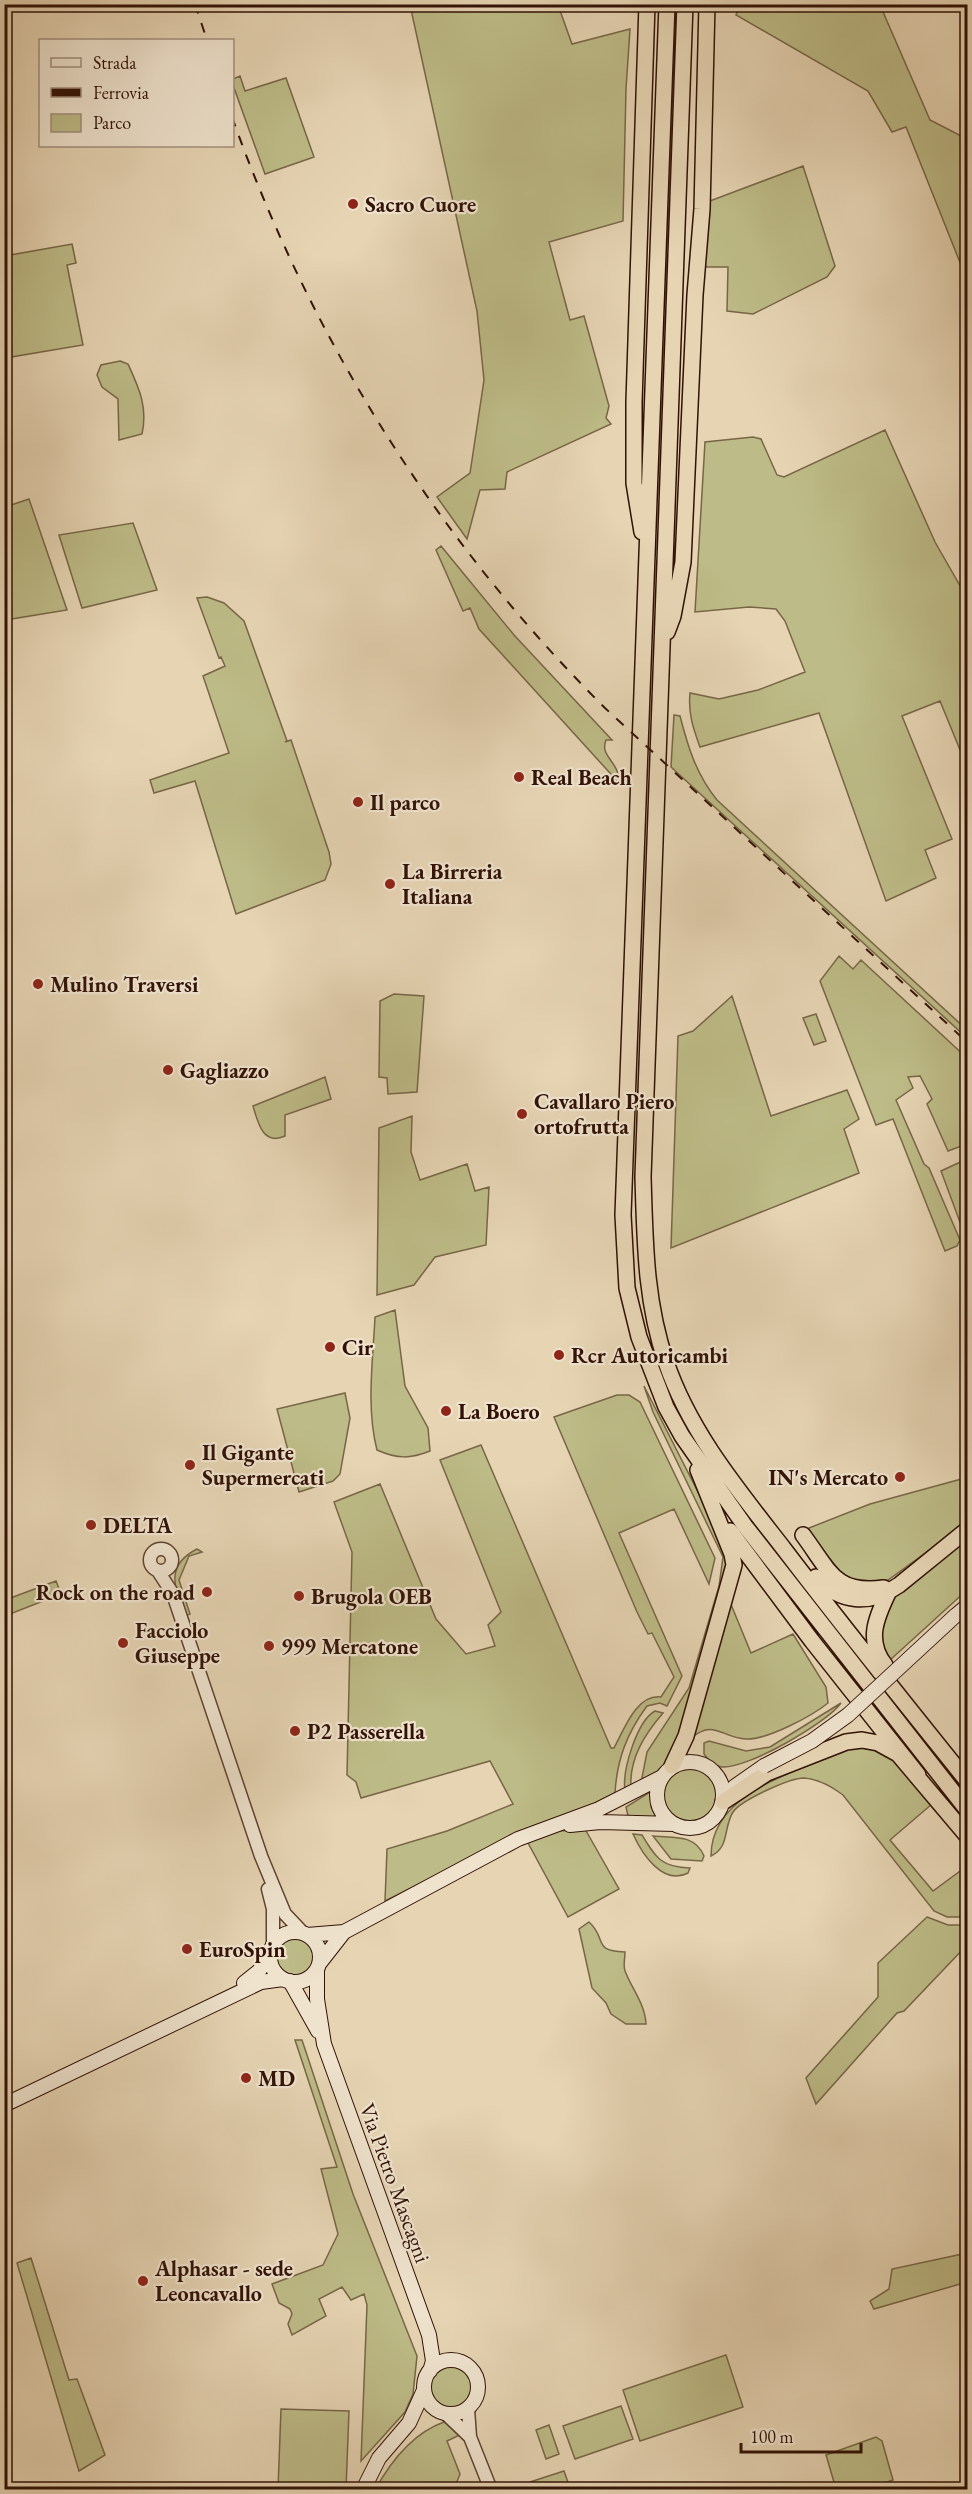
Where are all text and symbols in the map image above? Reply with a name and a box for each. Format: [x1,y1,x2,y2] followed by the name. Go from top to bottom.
[39,39,234,147] legend
[93,51,137,74] text: Strada
[93,81,150,104] text: Ferrovia
[93,111,131,134] text: Parco
[365,190,476,219] place label: Sacro Cuore
[346,197,360,211] marker: Sacro Cuore
[531,763,632,792] place label: Real Beach
[512,770,526,784] marker: Real Beach
[370,788,440,817] place label: Il parco
[351,795,365,809] marker: Il parco
[402,857,503,911] place label: La Birreria Italiana
[383,877,397,891] marker: La Birreria Italiana
[50,970,199,999] place label: Mulino Traversi
[31,977,45,991] marker: Mulino Traversi
[180,1056,269,1085] place label: Gagliazzo
[161,1063,175,1077] marker: Gagliazzo
[534,1087,674,1141] place label: Cavallaro Piero ortofrutta
[515,1107,529,1121] marker: Cavallaro Piero ortofrutta
[342,1333,374,1362] place label: Cir
[323,1340,337,1354] marker: Cir
[571,1341,728,1370] place label: Rcr Autoricambi
[552,1348,566,1362] marker: Rcr Autoricambi
[458,1397,540,1426] place label: La Boero
[439,1404,453,1418] marker: La Boero
[202,1438,325,1492] place label: Il Gigante Supermercati
[183,1458,197,1472] marker: Il Gigante Supermercati
[768,1463,888,1492] place label: IN's Mercato
[893,1470,907,1484] marker: IN's Mercato
[103,1511,172,1540] place label: DELTA
[84,1518,98,1532] marker: DELTA
[36,1578,195,1607] place label: Rock on the road
[311,1582,432,1611] place label: Brugola OEB
[200,1585,214,1599] marker: Rock on the road
[292,1589,306,1603] marker: Brugola OEB
[135,1616,220,1670] place label: Facciolo Giuseppe
[281,1632,418,1661] place label: 999 Mercatone
[116,1636,130,1650] marker: Facciolo Giuseppe
[262,1639,276,1653] marker: 999 Mercatone
[307,1717,425,1746] place label: P2 Passerella
[288,1724,302,1738] marker: P2 Passerella
[199,1935,286,1964] place label: EuroSpin
[180,1942,194,1956] marker: EuroSpin
[258,2064,295,2093] place label: MD
[239,2071,253,2085] marker: MD
[353,2099,437,2267] street label: Via Pietro Mascagni
[154,2254,293,2308] place label: Alphasar - sede Leoncavallo
[136,2274,150,2288] marker: Alphasar - sede Leoncavallo
[741,2416,861,2454] scale bar
[750,2425,794,2448] text: 100 m

